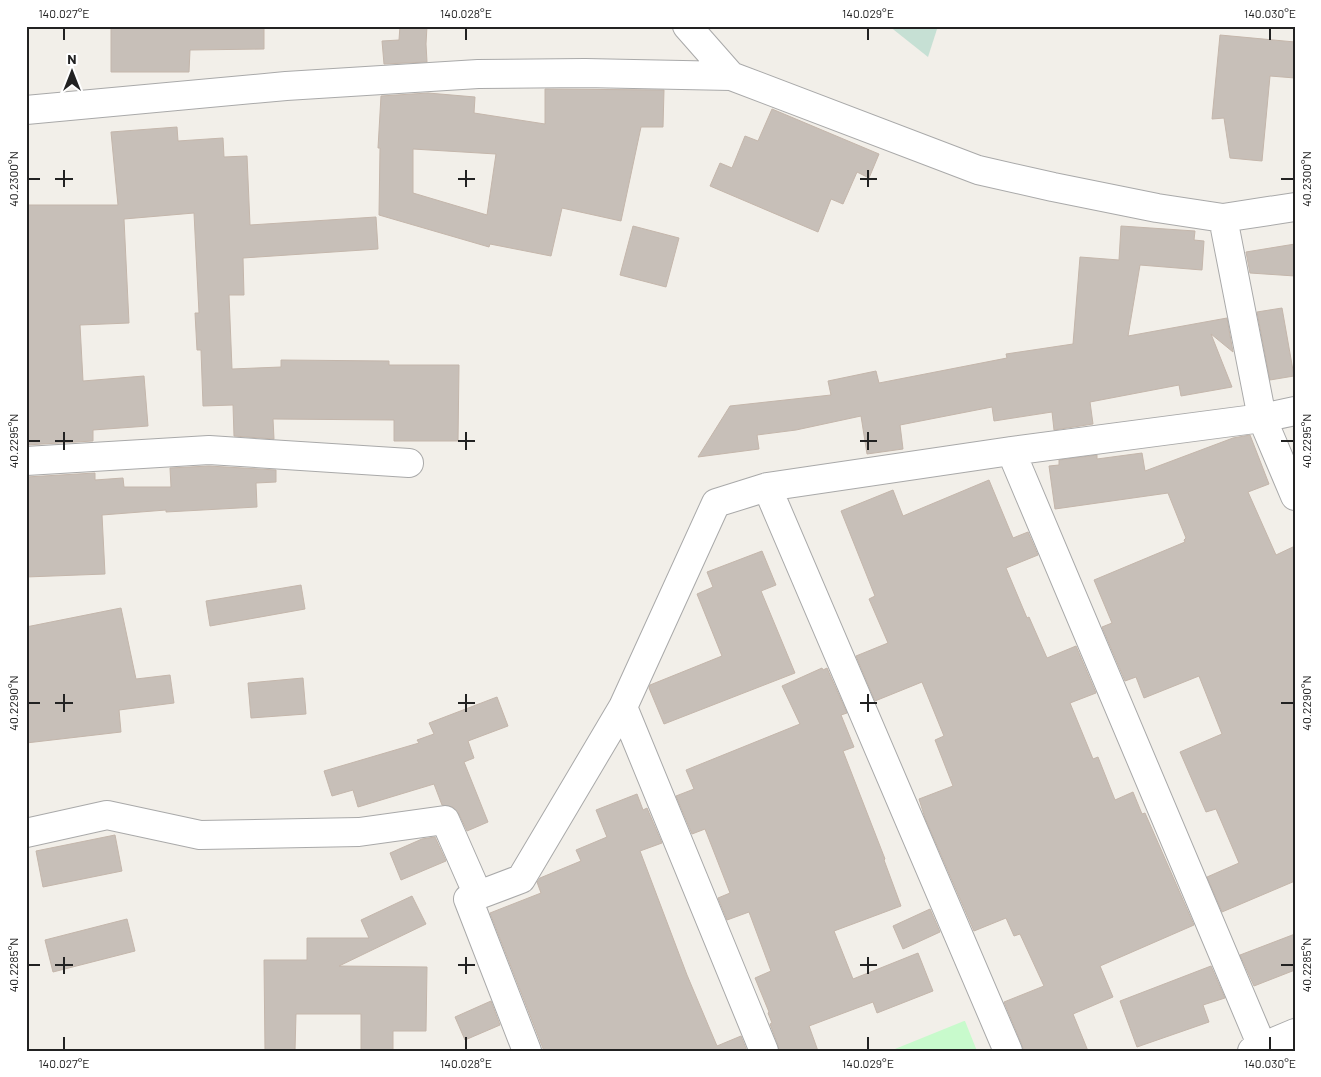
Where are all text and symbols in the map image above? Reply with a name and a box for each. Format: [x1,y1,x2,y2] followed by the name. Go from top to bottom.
[38,6,90,20] text: 140.027°E
[440,6,492,20] text: 140.028°E
[842,6,894,20] text: 140.029°E
[1244,6,1296,20] text: 140.030°E
[48,48,98,98] north arrow
[67,50,77,67] text: N
[6,151,20,207] text: 40.2300°N
[1299,151,1313,207] text: 40.2300°N
[6,414,20,468] text: 40.2295°N
[1299,414,1313,468] text: 40.2295°N
[6,675,20,731] text: 40.2290°N
[1299,675,1313,731] text: 40.2290°N
[6,938,20,992] text: 40.2285°N
[1299,938,1313,992] text: 40.2285°N
[38,1056,90,1070] text: 140.027°E
[440,1056,492,1070] text: 140.028°E
[842,1056,894,1070] text: 140.029°E
[1244,1056,1296,1070] text: 140.030°E

